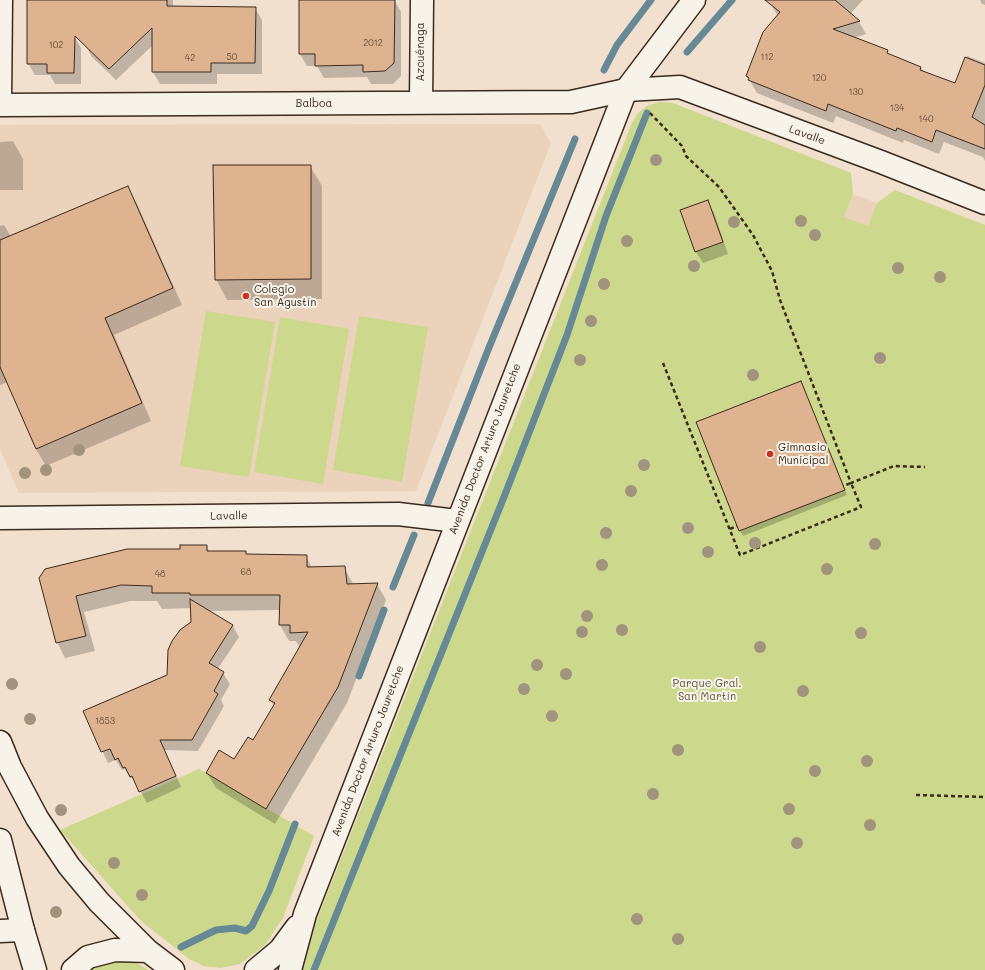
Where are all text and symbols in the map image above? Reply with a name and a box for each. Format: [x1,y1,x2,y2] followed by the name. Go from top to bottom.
[414,22,428,82] street label: Azcuénaga
[363,38,383,48] house number: 2012
[49,40,63,50] house number: 102
[227,52,237,62] house number: 50
[760,52,774,62] house number: 112
[185,53,195,63] house number: 42
[812,73,826,83] house number: 120
[849,87,863,97] house number: 130
[296,97,332,111] street label: Balboa
[890,103,904,113] house number: 134
[919,114,933,124] house number: 140
[787,122,827,148] street label: Lavalle
[254,283,316,309] place label: Colegio San Agustín
[241,291,251,301] marker: Colegio San Agustín
[446,362,524,536] street label: Avenida Doctor Arturo Jauretche
[778,441,828,467] place label: Gimnasio Municipal
[765,449,775,459] marker: Gimnasio Municipal
[210,509,248,523] street label: Lavalle
[241,567,251,577] house number: 68
[155,569,165,579] house number: 48
[329,664,407,838] street label: Avenida Doctor Arturo Jauretche
[672,677,742,703] park label: Parque Gral. San Martín
[95,716,115,726] house number: 1853

